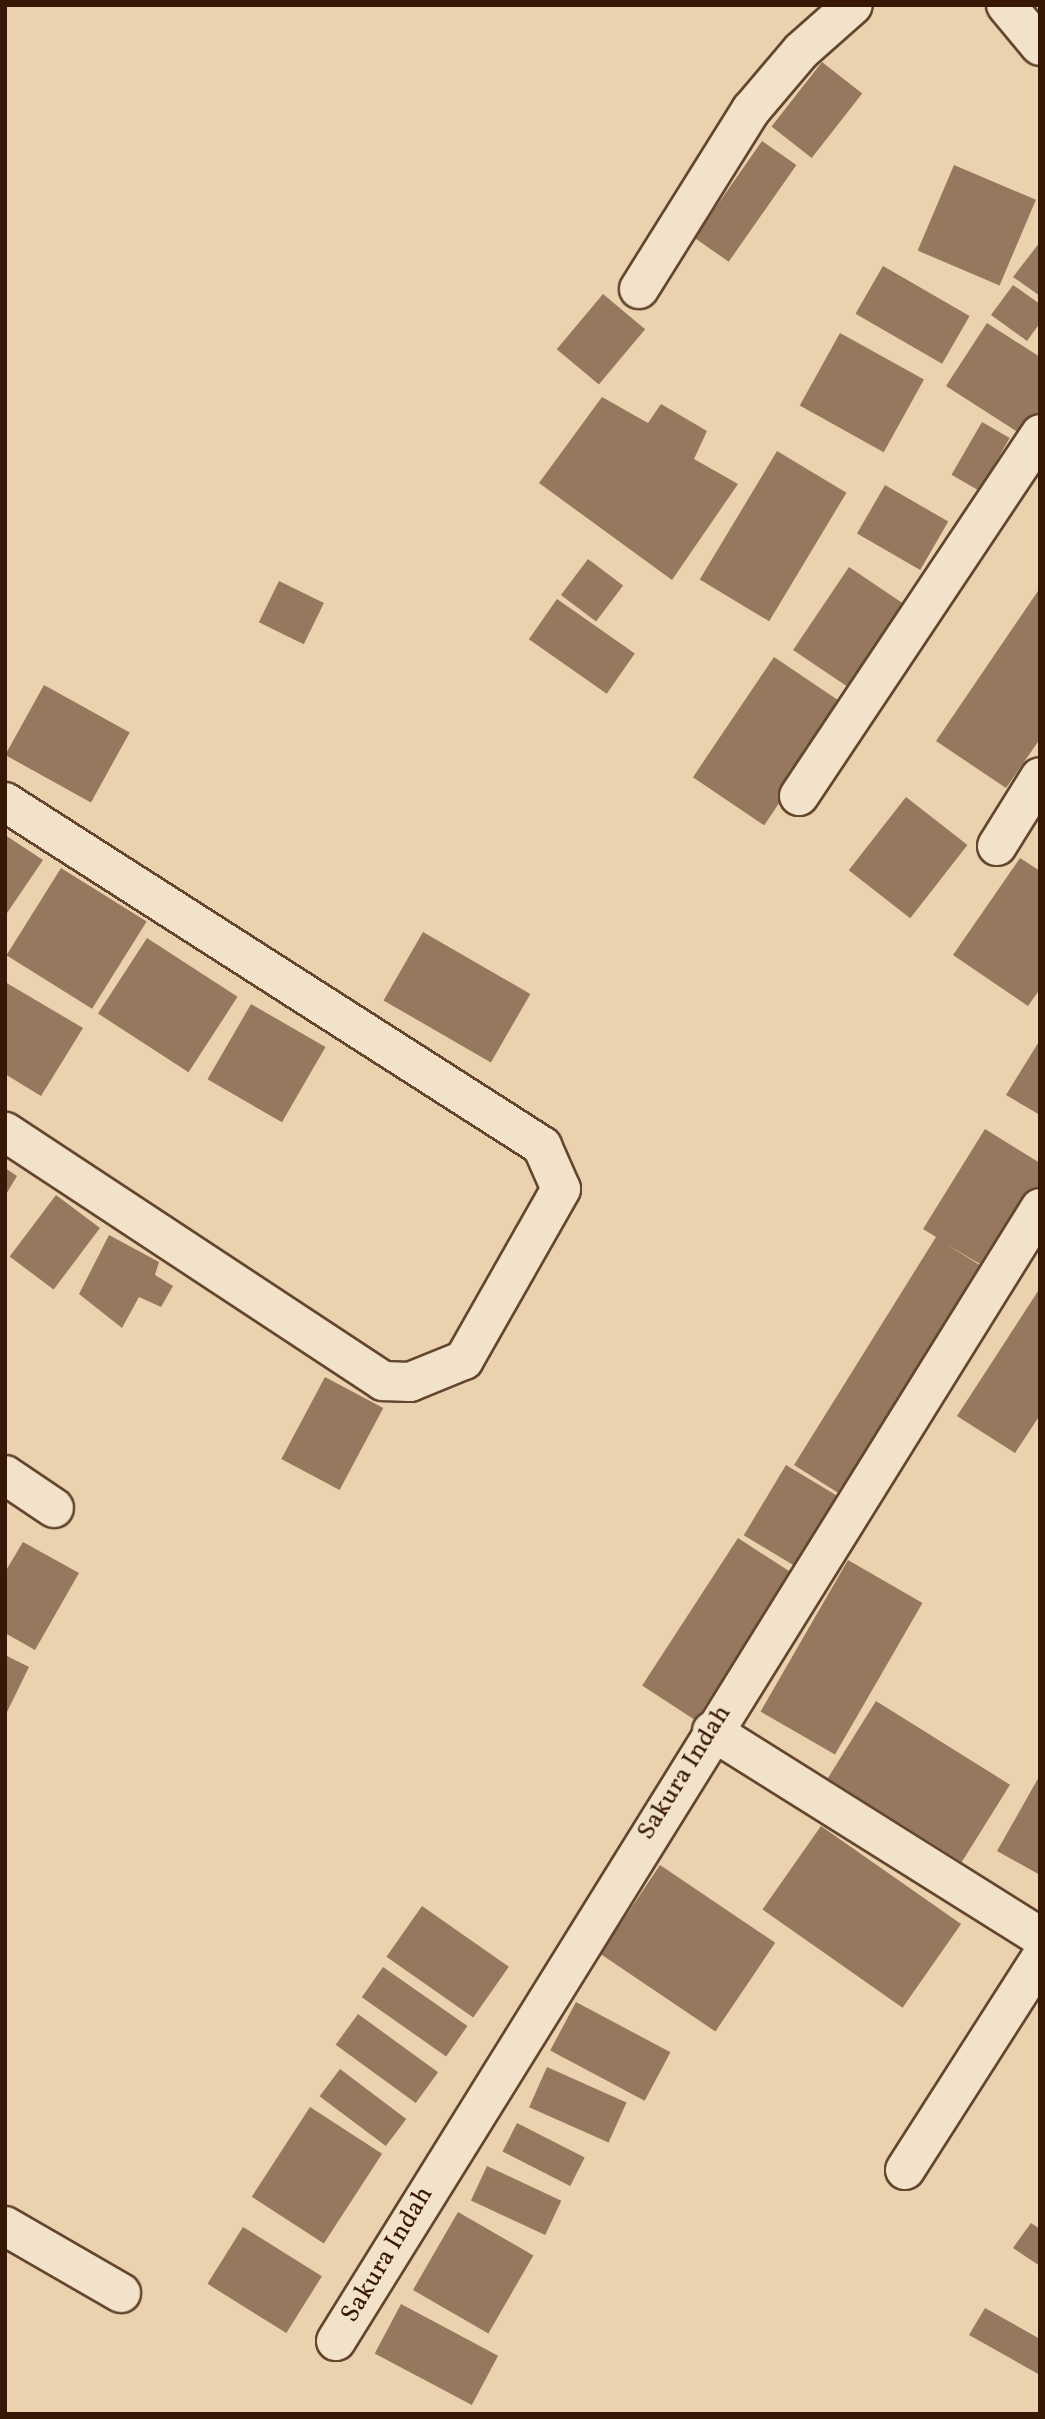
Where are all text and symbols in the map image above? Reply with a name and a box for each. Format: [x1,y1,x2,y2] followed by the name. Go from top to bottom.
[631,1700,739,1846] street label: Sakura Indah
[335,2181,441,2329] street label: Sakura Indah

